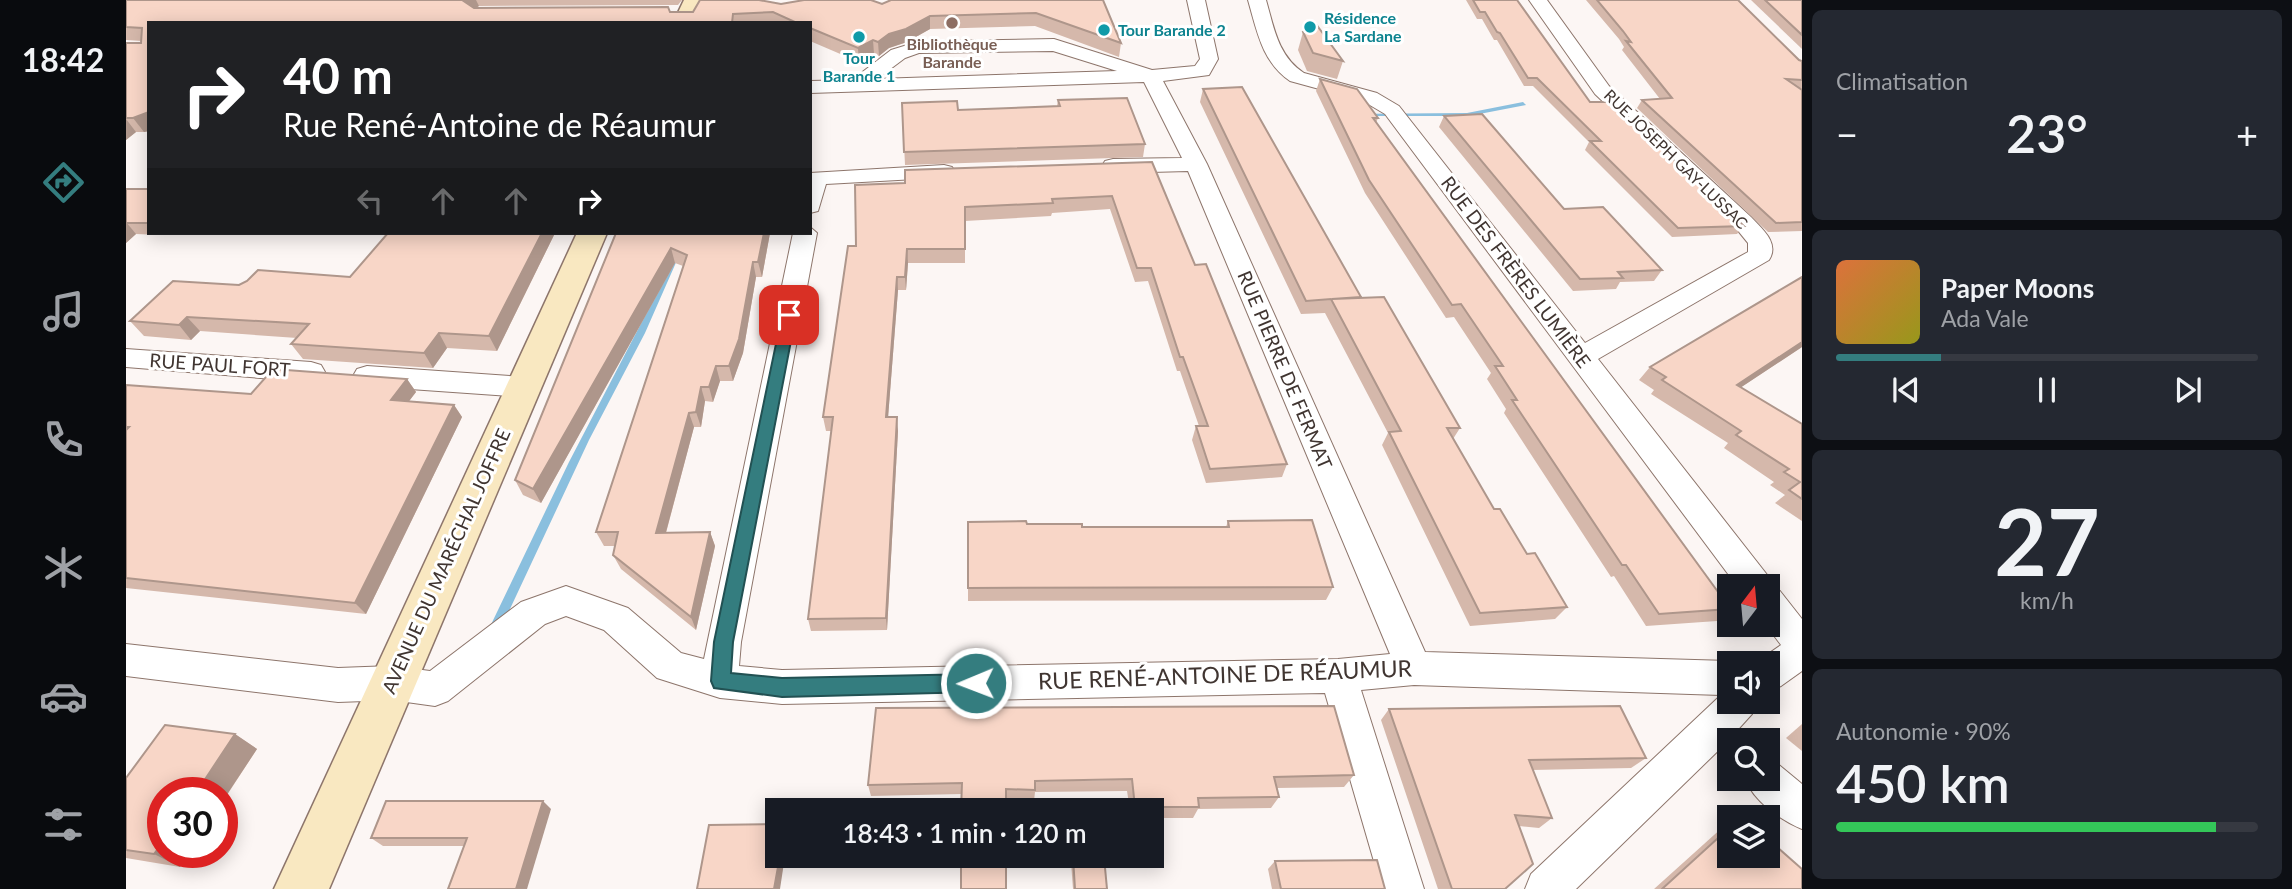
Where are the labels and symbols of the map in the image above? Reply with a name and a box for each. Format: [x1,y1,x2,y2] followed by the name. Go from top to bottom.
[1324,8,1402,45] place label: Résidence La Sardane
[944,15,960,31] marker: Bibliothèque Barande
[1302,19,1318,35] marker: Résidence La Sardane
[1118,20,1226,39] place label: Tour Barande 2
[1096,22,1112,38] marker: Tour Barande 2
[851,29,867,45] marker: Tour Barande 1
[907,34,998,71] place label: Bibliothèque Barande
[823,48,895,85] place label: Tour Barande 1
[1601,85,1752,232] street label: RUE JOSEPH GAY-LUSSAC
[1437,171,1596,372] street label: RUE DES FRÈRES LUMIÈRE
[1233,267,1338,472] street label: RUE PIERRE DE FERMAT
[759,285,819,345] pin
[149,348,291,381] street label: RUE PAUL FORT
[377,425,515,697] street label: AVENUE DU MARÉCHAL JOFFRE
[1717,574,1780,637] north arrow
[939,646,1013,720] position arrow
[1037,653,1413,695] street label: RUE RENÉ-ANTOINE DE RÉAUMUR
[147,777,238,868] speed limit sign: 30

